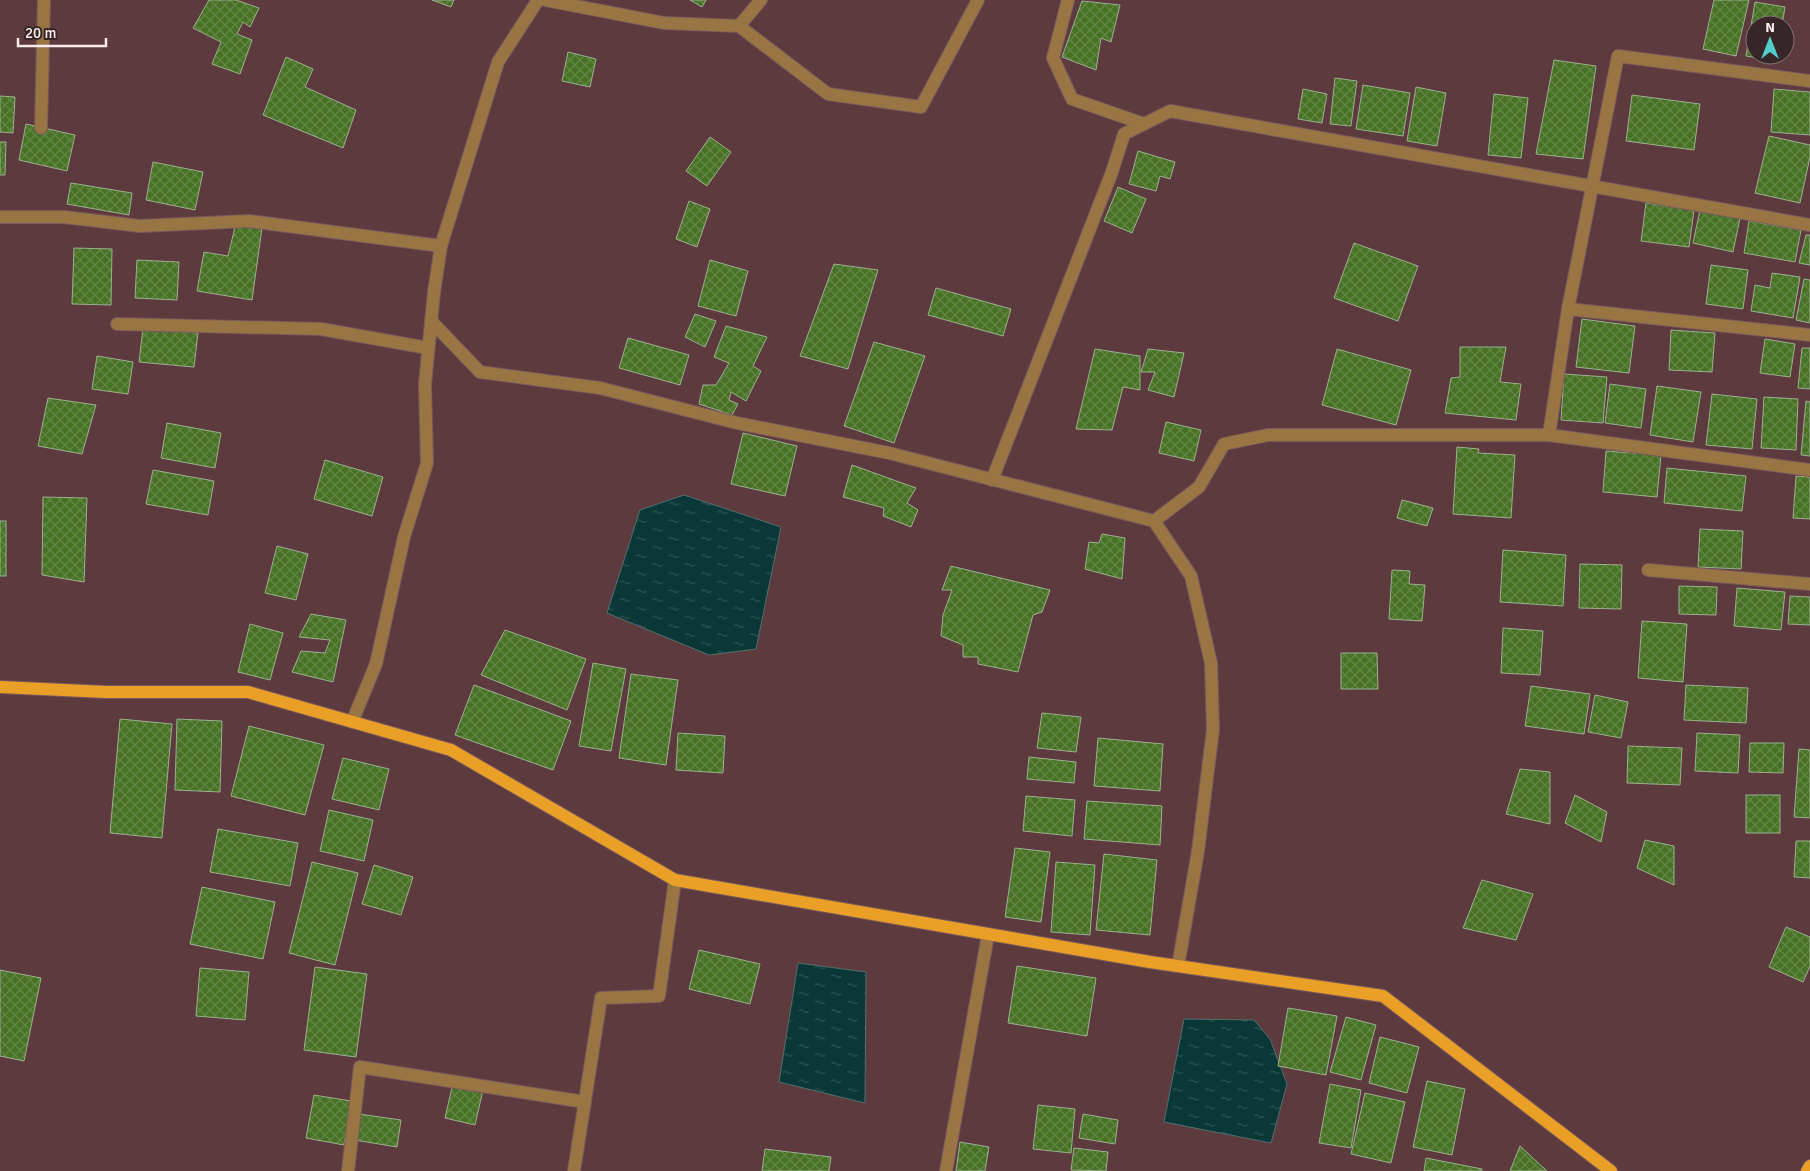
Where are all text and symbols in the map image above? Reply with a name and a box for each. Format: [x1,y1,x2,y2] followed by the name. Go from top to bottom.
[18,15,105,47] scale bar
[1745,15,1795,65] north arrow
[1765,19,1775,36] text: N
[25,24,56,42] text: 20 m

